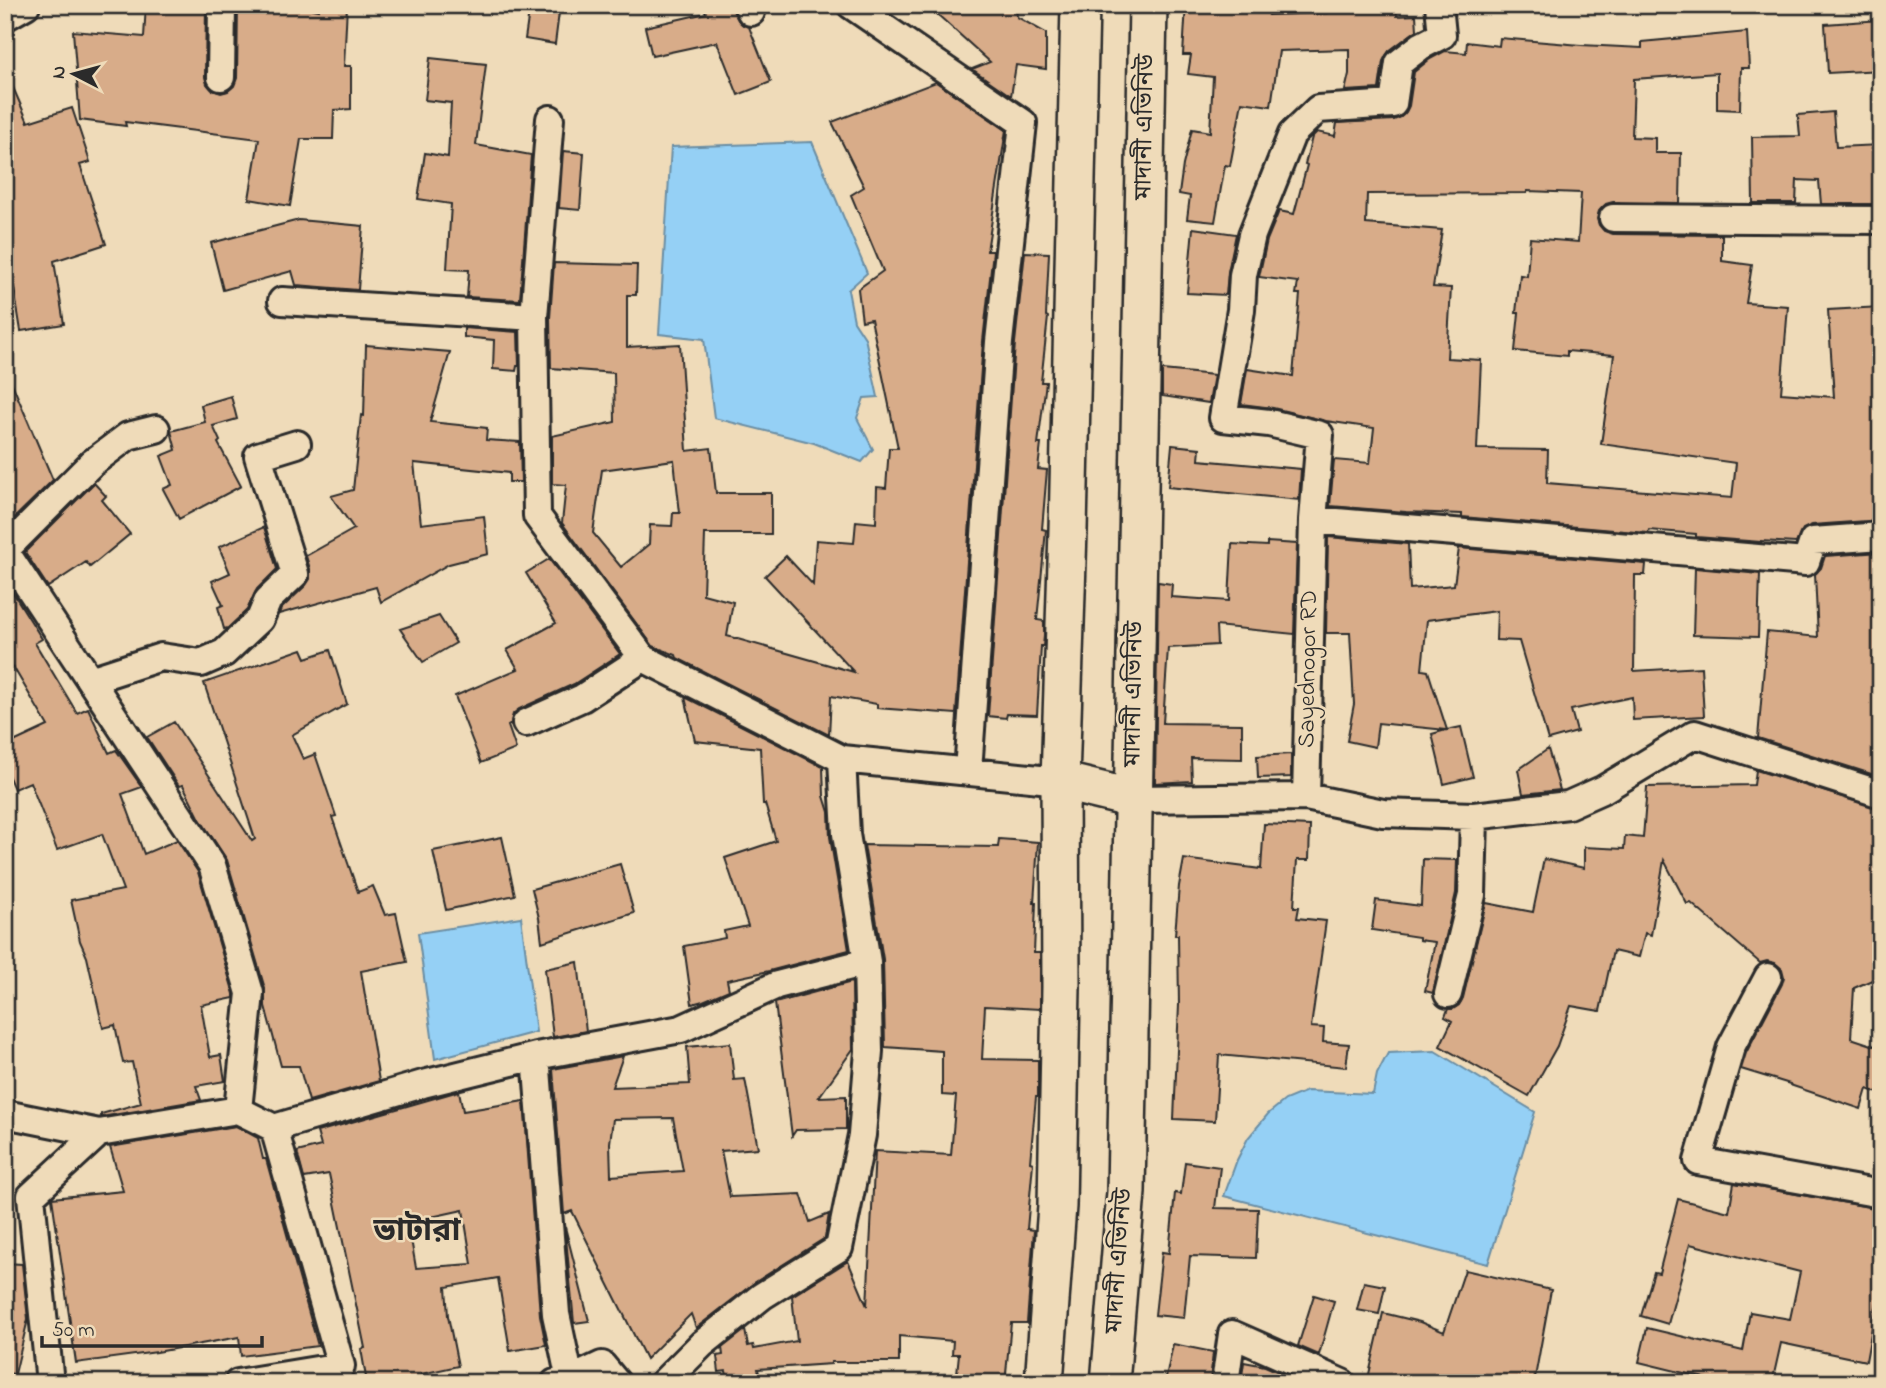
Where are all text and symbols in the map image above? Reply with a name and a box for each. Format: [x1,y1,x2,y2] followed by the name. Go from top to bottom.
[38,38,108,108] north arrow
[1127,53,1165,201] street label: মাদানী এভিনিউ
[45,65,74,80] text: N
[1290,590,1329,748] street label: Sayednogor RD
[1116,620,1154,768] street label: মাদানী এভিনিউ
[1097,1186,1143,1336] street label: মাদানী এভিনিউ
[373,1209,461,1256] district label: ভাটারা
[42,1304,262,1348] scale bar
[52,1316,95,1346] text: 50 m

